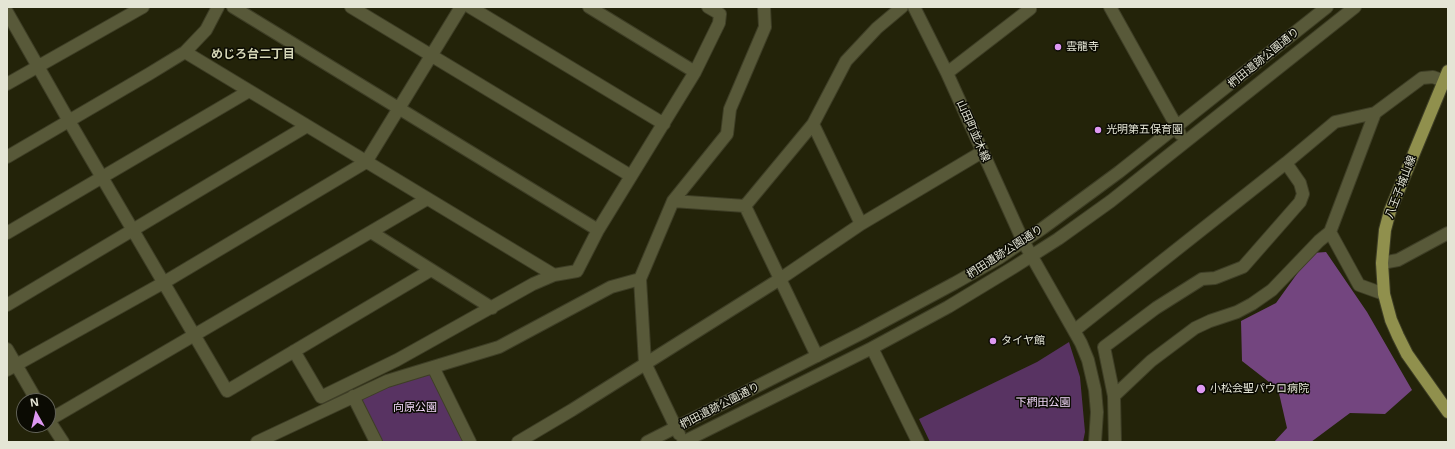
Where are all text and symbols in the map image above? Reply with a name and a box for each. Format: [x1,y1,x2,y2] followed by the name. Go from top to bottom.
[1226,25,1302,91] street label: 椚田遺跡公園通り
[1066,40,1099,54] place label: 雲龍寺
[1053,42,1063,52] marker: 雲龍寺
[211,48,295,62] district label: めじろ台二丁目
[954,98,992,164] street label: 山田町並木線
[1106,123,1183,137] place label: 光明第五保育園
[1093,125,1103,135] marker: 光明第五保育園
[1383,154,1419,220] street label: 八王子城山線
[965,223,1045,281] street label: 椚田遺跡公園通り
[1001,334,1045,348] place label: タイヤ館
[988,336,998,346] marker: タイヤ館
[678,380,762,432] street label: 椚田遺跡公園通り
[1210,382,1309,396] place label: 小松会聖パウロ病院
[1195,383,1207,395] marker: 小松会聖パウロ病院
[16,393,56,433] north arrow
[29,394,40,410] text: N
[1016,396,1070,410] park label: 下椚田公園
[393,401,437,415] park label: 向原公園

